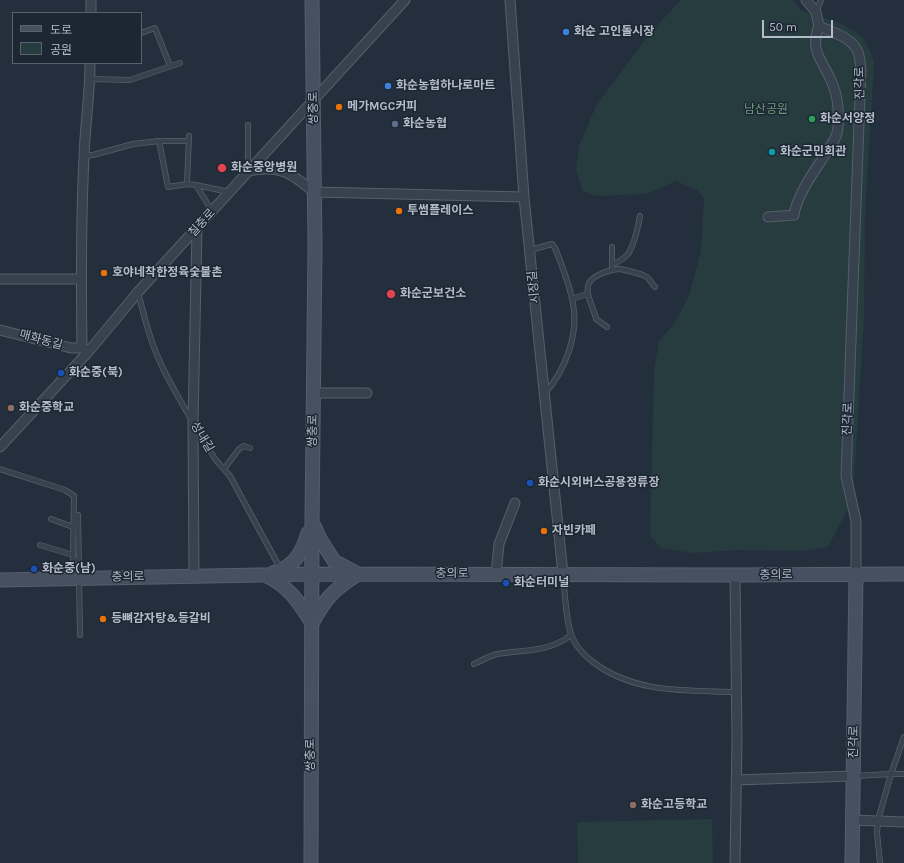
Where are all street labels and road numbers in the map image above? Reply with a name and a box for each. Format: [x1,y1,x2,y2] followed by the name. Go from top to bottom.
[853,66,867,100] street label: 진각로
[307,91,321,125] street label: 쌍충로
[186,206,218,240] street label: 칠충로
[525,270,543,304] street label: 시장길
[18,327,64,353] street label: 매화동길
[840,402,856,436] street label: 진각로
[306,414,320,448] street label: 쌍충로
[187,419,217,455] street label: 성내길
[435,567,469,581] street label: 충의로
[759,568,793,582] street label: 충의로
[111,570,145,584] street label: 충의로
[847,725,861,759] street label: 진각로
[304,738,318,772] street label: 쌍충로

